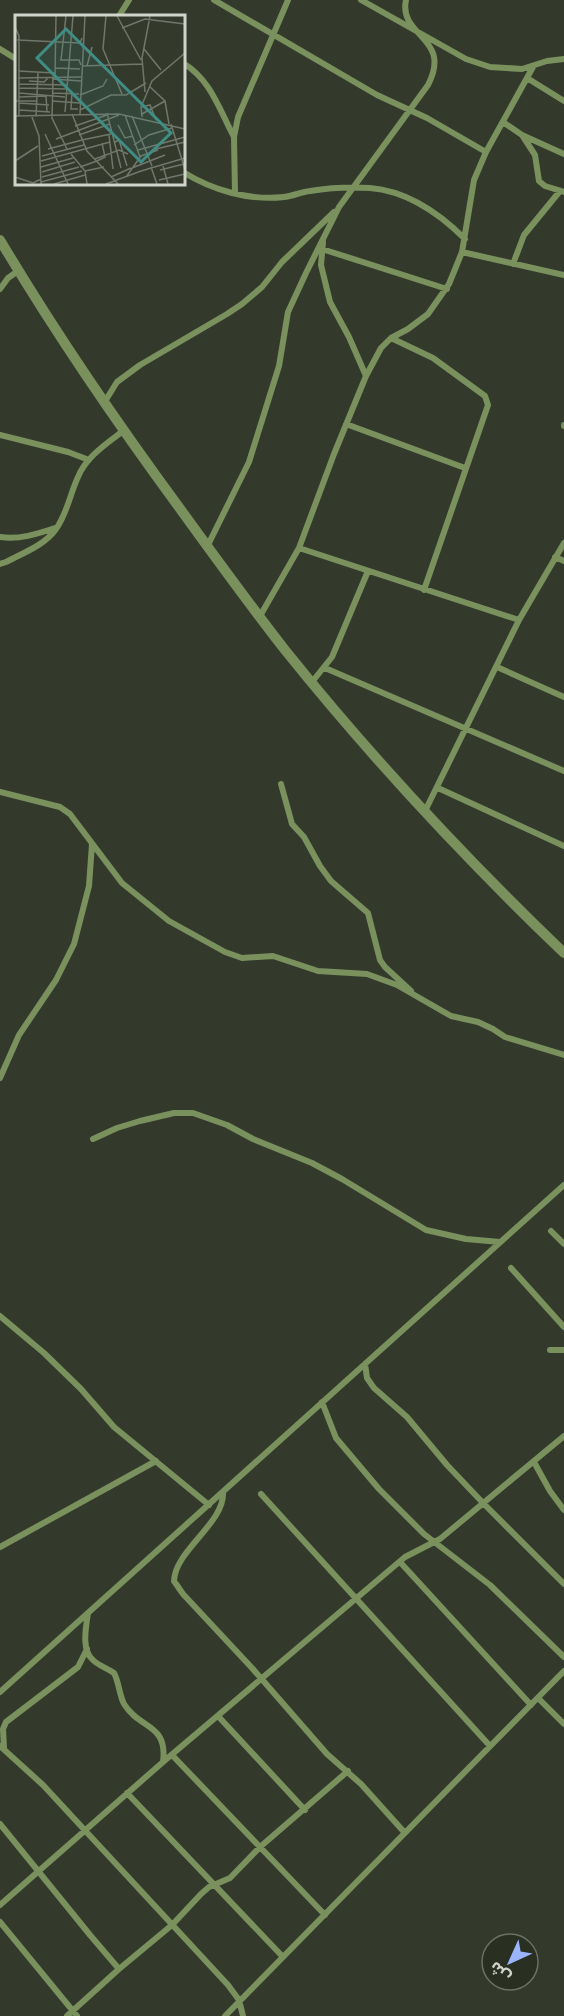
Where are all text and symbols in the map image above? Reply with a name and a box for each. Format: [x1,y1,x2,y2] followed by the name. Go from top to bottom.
[15,15,184,184] inset map
[480,1932,540,1992] north arrow
[485,1958,514,1987] text: ش

